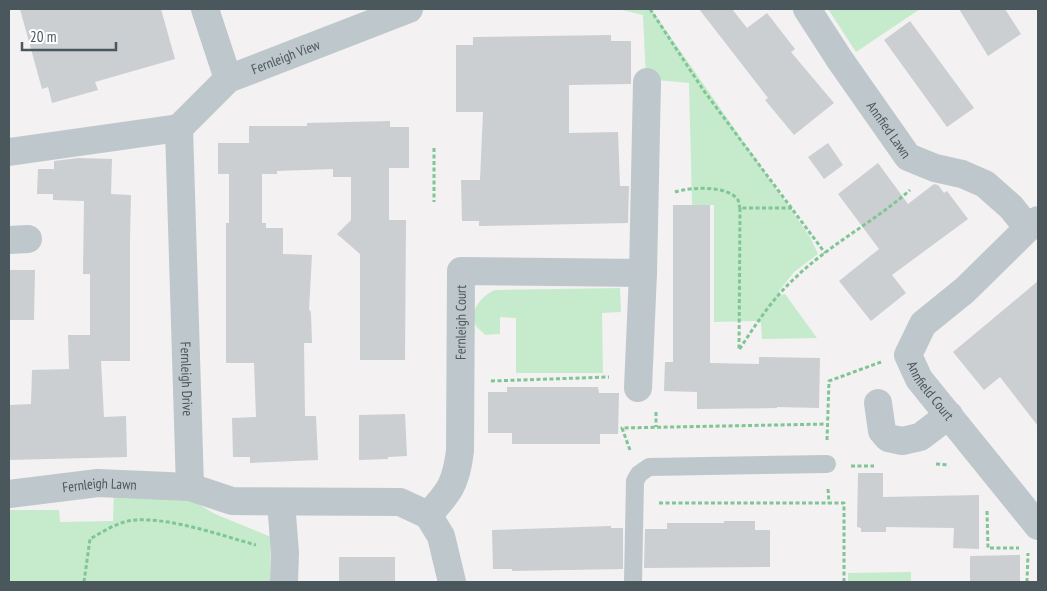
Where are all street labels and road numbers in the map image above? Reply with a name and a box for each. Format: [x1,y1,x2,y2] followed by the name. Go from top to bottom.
[249,35,323,78] street label: Fernleigh View
[863,98,915,162] street label: Annfied Lawn
[452,285,470,360] street label: Fernleigh Court
[177,341,197,417] street label: Fernleigh Drive
[903,358,958,424] street label: Annfield Court
[61,474,137,496] street label: Fernleigh Lawn

